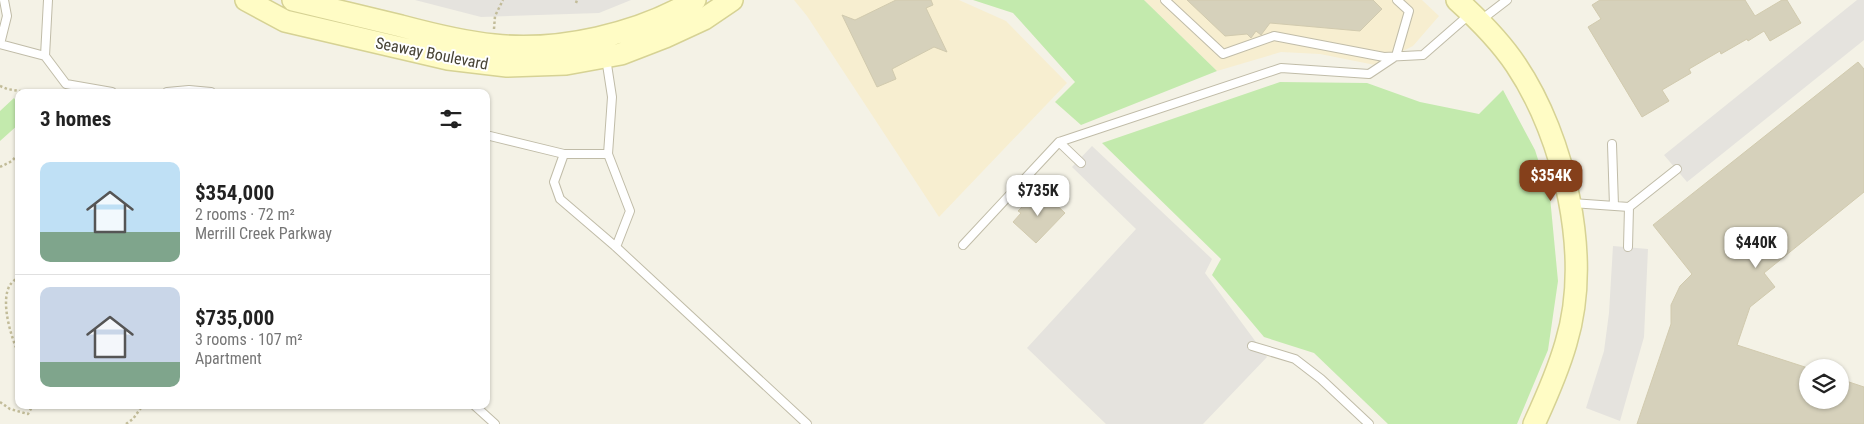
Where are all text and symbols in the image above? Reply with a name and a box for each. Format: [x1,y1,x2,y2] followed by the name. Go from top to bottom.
[374,33,490,74] street label: Seaway Boulevard
[437,105,465,133] icon: filters
[40,107,111,131] text: 3 homes
[1516,160,1586,202] pin: $354K
[1530,166,1572,185] text: $354K
[1003,174,1073,217] pin: $735K
[195,181,274,205] text: $354,000
[1017,181,1059,200] text: $735K
[80,182,140,242] icon: home
[195,205,295,224] text: 2 rooms · 72 m²
[195,224,332,243] text: Merrill Creek Parkway
[1721,226,1791,269] pin: $440K
[1735,233,1777,252] text: $440K
[195,306,274,330] text: $735,000
[80,307,140,367] icon: home
[195,330,303,349] text: 3 rooms · 107 m²
[195,349,262,368] text: Apartment
[1799,359,1849,409] map controls
[1799,359,1849,409] button: layers

